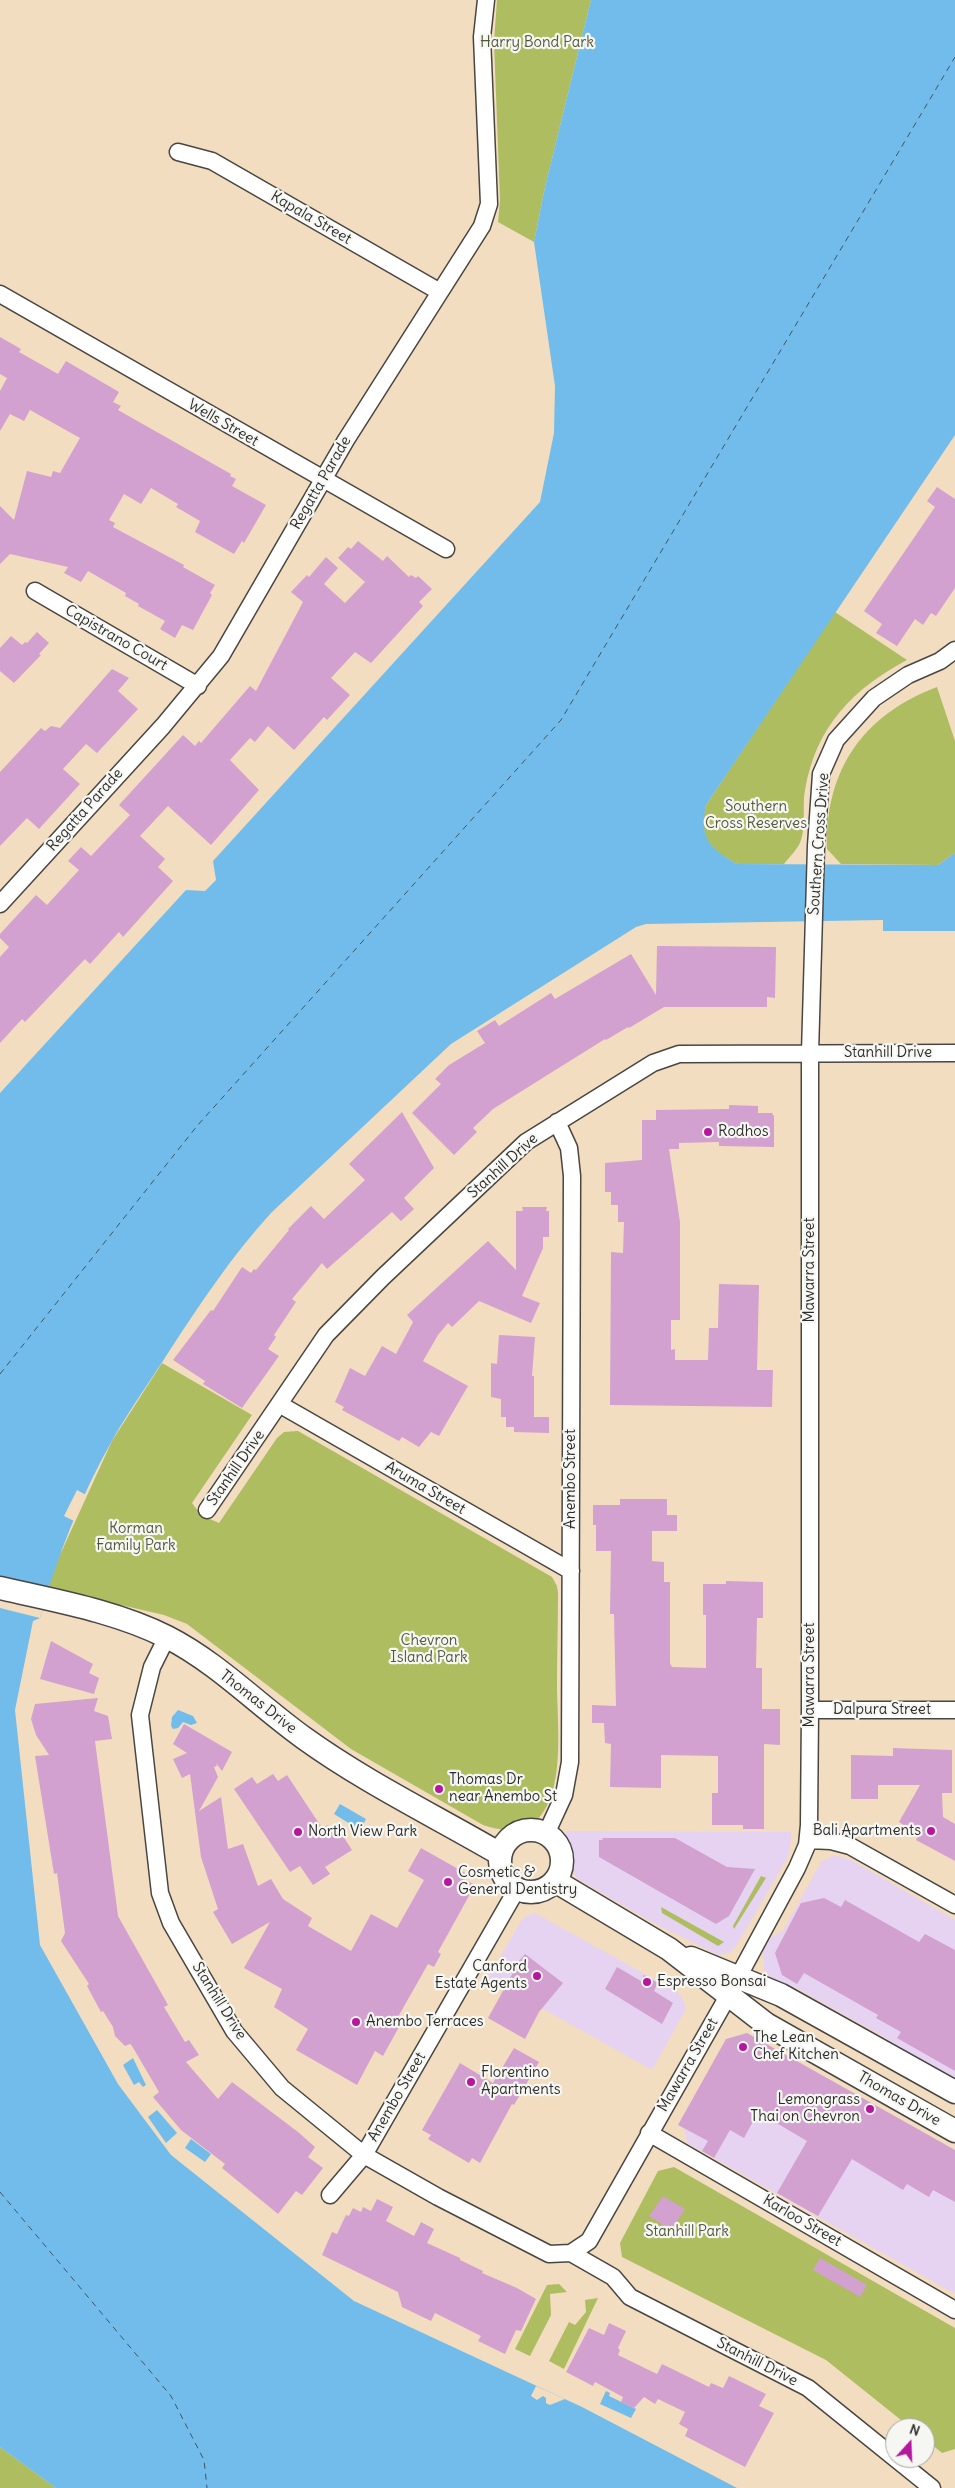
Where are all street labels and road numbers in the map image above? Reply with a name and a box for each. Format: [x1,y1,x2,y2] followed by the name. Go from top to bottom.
[267,188,355,248] street label: Kapala Street
[185,396,261,450] street label: Wells Street
[287,433,355,533] street label: Regatta Parade
[62,601,170,675] street label: Capistrano Court
[43,765,127,855] street label: Regatta Parade
[805,772,833,916] street label: Southern Cross Drive
[844,1044,932,1062] street label: Stanhill Drive
[464,1130,542,1202] street label: Stanhill Drive
[801,1217,819,1323] street label: Mawarra Street
[203,1427,269,1509] street label: Stanhill Drive
[562,1429,580,1529] street label: Anembo Street
[382,1458,468,1518] street label: Aruma Street
[801,1622,819,1728] street label: Mawarra Street
[216,1666,300,1738] street label: Thomas Drive
[833,1701,931,1719] street label: Dalpura Street
[188,1959,250,2043] street label: Stanhill Drive
[654,2015,722,2115] street label: Mawarra Street
[364,2049,430,2145] street label: Anembo Street
[854,2068,944,2130] street label: Thomas Drive
[760,2191,844,2251] street label: Karloo Street
[714,2334,800,2390] street label: Stanhill Drive

